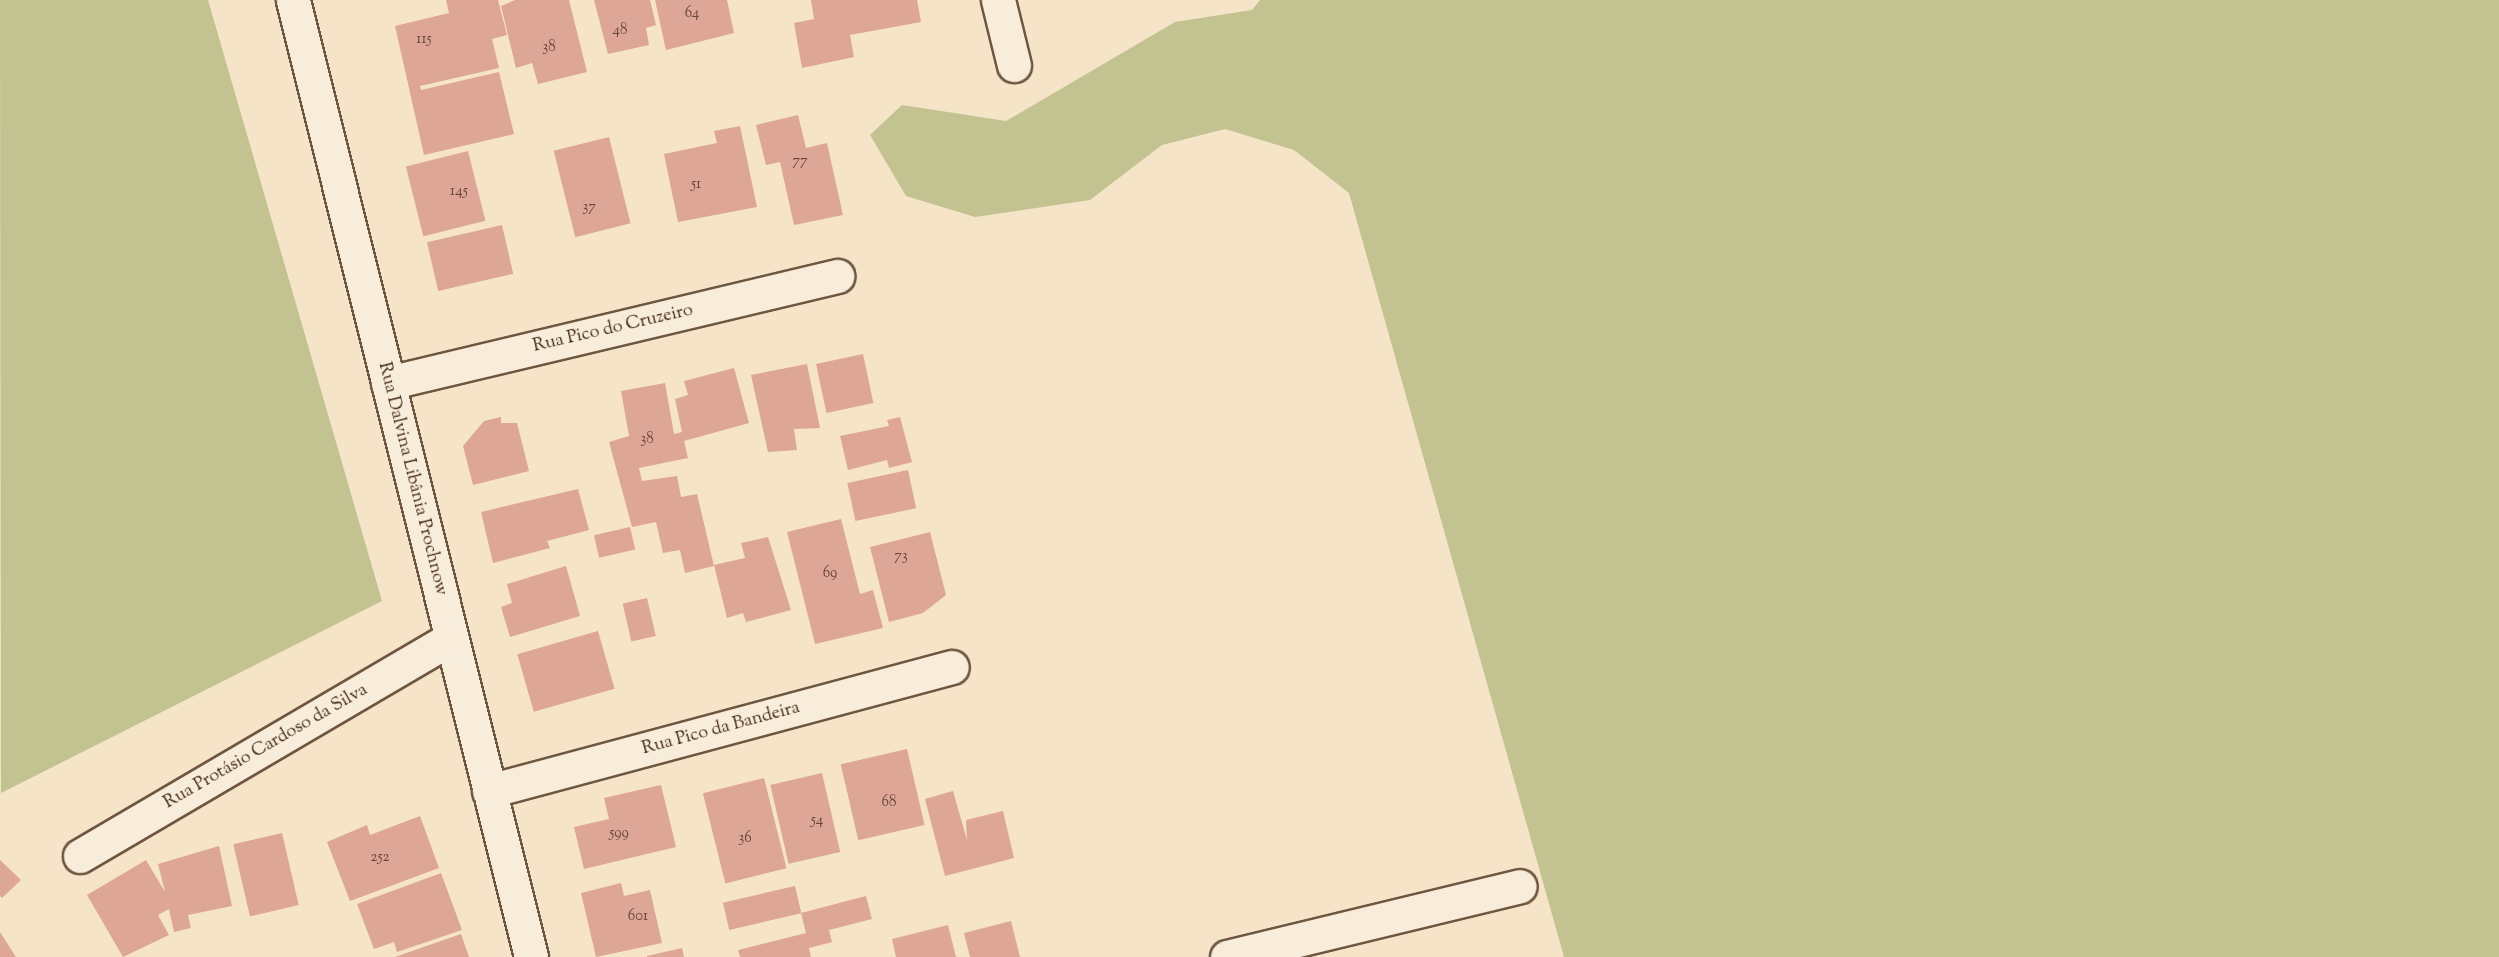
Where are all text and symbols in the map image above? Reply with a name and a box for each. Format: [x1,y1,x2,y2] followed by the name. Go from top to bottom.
[685,5,699,23] house number: 64
[612,22,628,40] house number: 48
[416,31,432,49] house number: 115
[542,39,556,57] house number: 38
[792,153,808,171] house number: 77
[691,176,701,194] house number: 51
[450,183,468,201] house number: 145
[582,199,596,217] house number: 37
[531,300,695,358] street label: Rua Pico do Cruzeiro
[373,360,451,598] street label: Rua Dalvina Libânia Prochnow
[640,431,654,449] house number: 38
[894,548,908,566] house number: 73
[823,565,837,583] house number: 69
[160,680,372,814] street label: Rua Protásio Cardoso da Silva
[640,698,802,760] street label: Rua Pico da Bandeira
[882,794,896,812] house number: 68
[811,812,823,830] house number: 54
[609,825,629,843] house number: 599
[738,830,752,848] house number: 36
[370,849,390,867] house number: 252
[628,908,648,926] house number: 601

